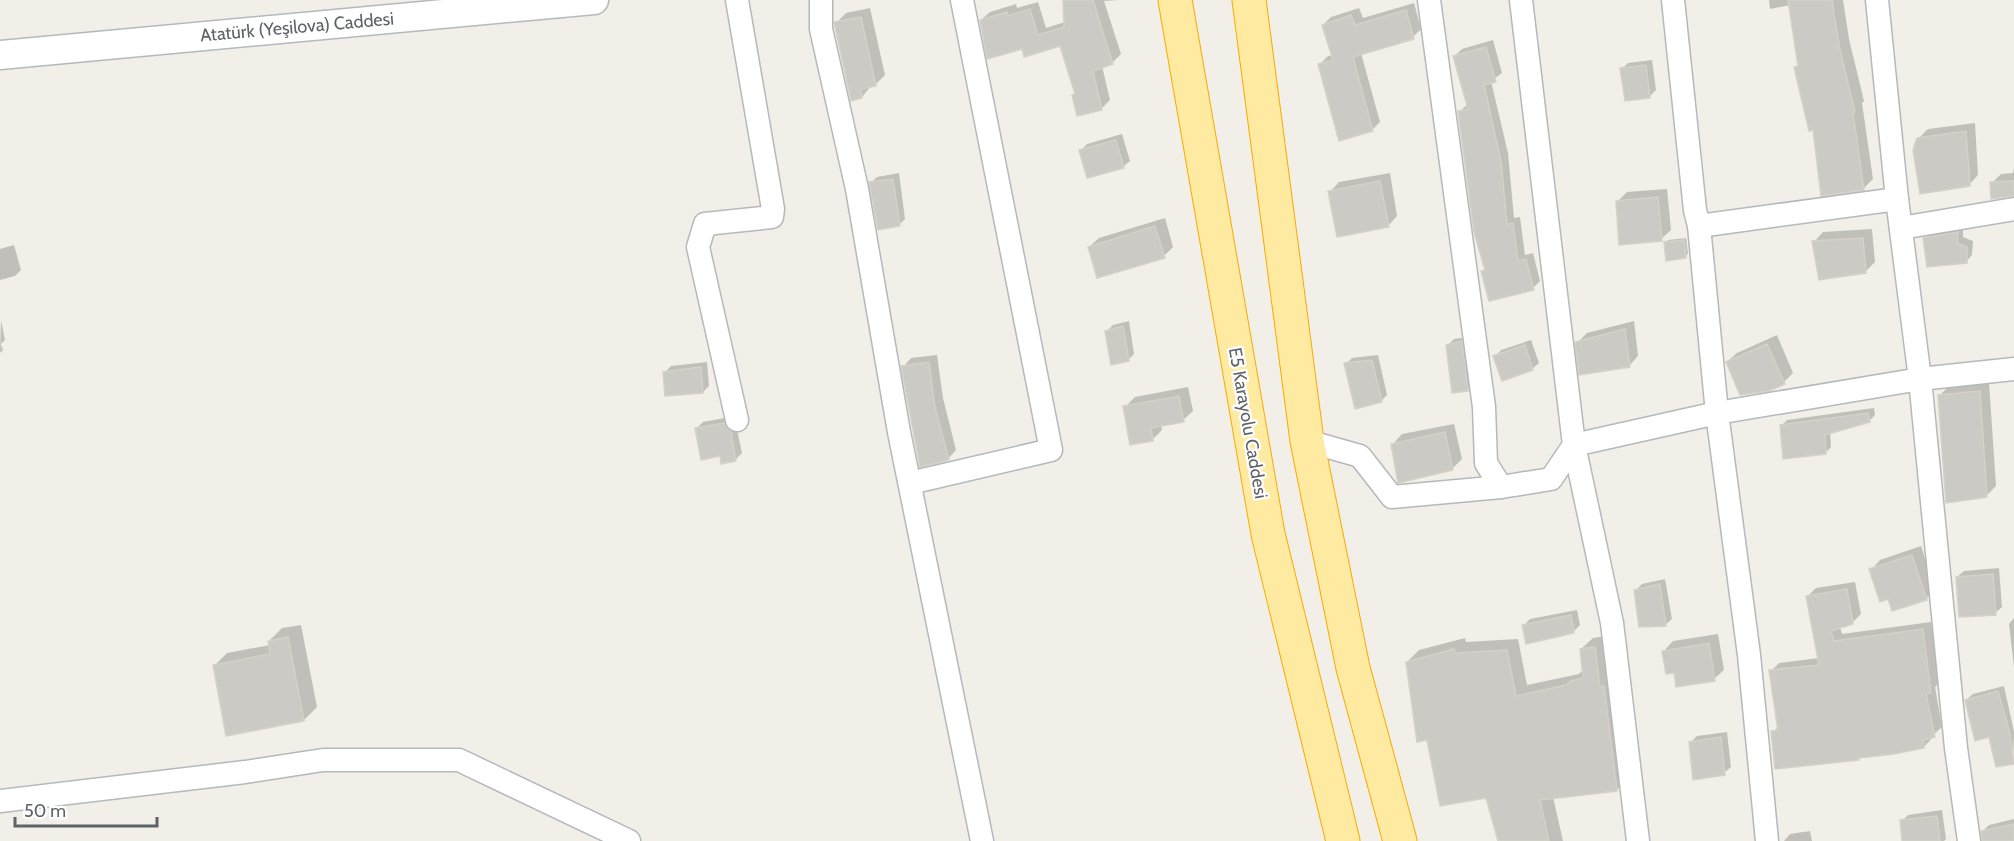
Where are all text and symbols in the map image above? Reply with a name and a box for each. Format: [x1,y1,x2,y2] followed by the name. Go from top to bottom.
[199,8,395,46] street label: Atatürk (Yeşilova) Caddesi
[1224,346,1272,500] street label: E5 Karayolu Caddesi
[15,790,158,828] scale bar
[24,800,66,822] text: 50 m

